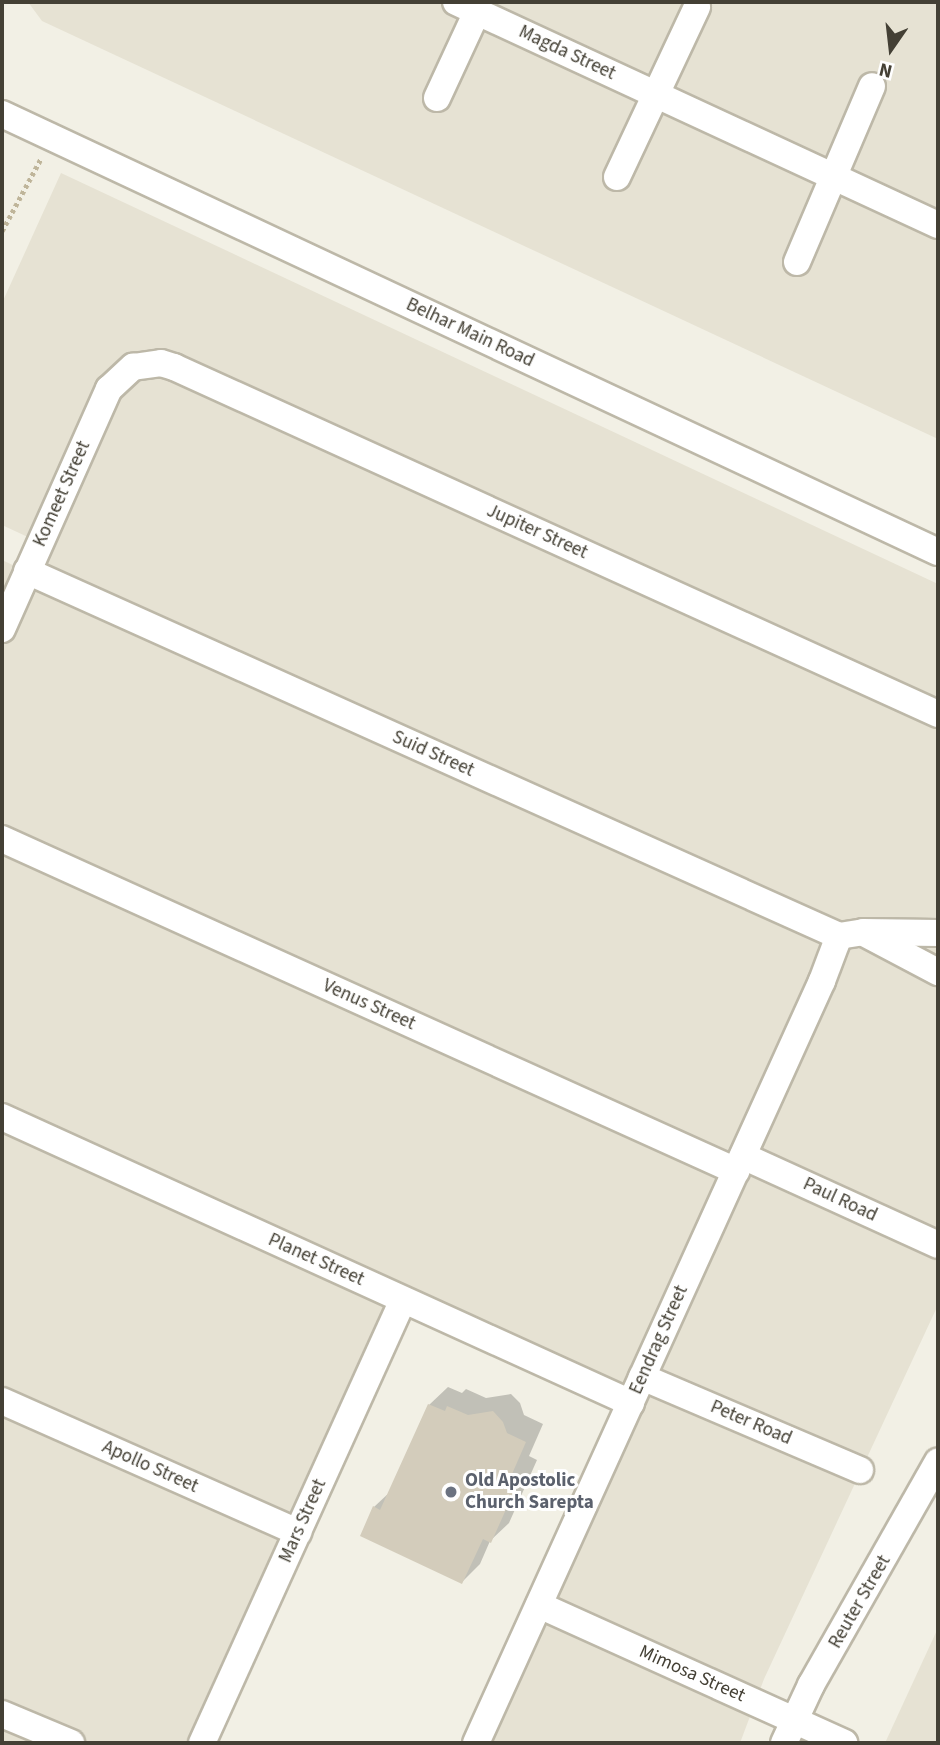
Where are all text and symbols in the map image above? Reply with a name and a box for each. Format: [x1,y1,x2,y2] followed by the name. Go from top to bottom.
[856,14,926,84] north arrow
[515,21,619,85] street label: Magda Street
[876,55,895,84] text: N
[402,293,538,373] street label: Belhar Main Road
[29,438,95,550] street label: Komeet Street
[483,500,591,564] street label: Jupiter Street
[389,726,477,782] street label: Suid Street
[319,974,419,1036] street label: Venus Street
[799,1173,881,1227] street label: Paul Road
[264,1229,368,1291] street label: Planet Street
[625,1282,693,1398] street label: Eendrag Street
[707,1396,795,1450] street label: Peter Road
[99,1436,201,1498] street label: Apollo Street
[465,1470,594,1514] place label: Old Apostolic Church Sarepta
[274,1476,332,1566] street label: Mars Street
[443,1484,459,1500] marker: Old Apostolic Church Sarepta
[824,1551,896,1653] street label: Reuter Street
[636,1641,748,1707] street label: Mimosa Street

